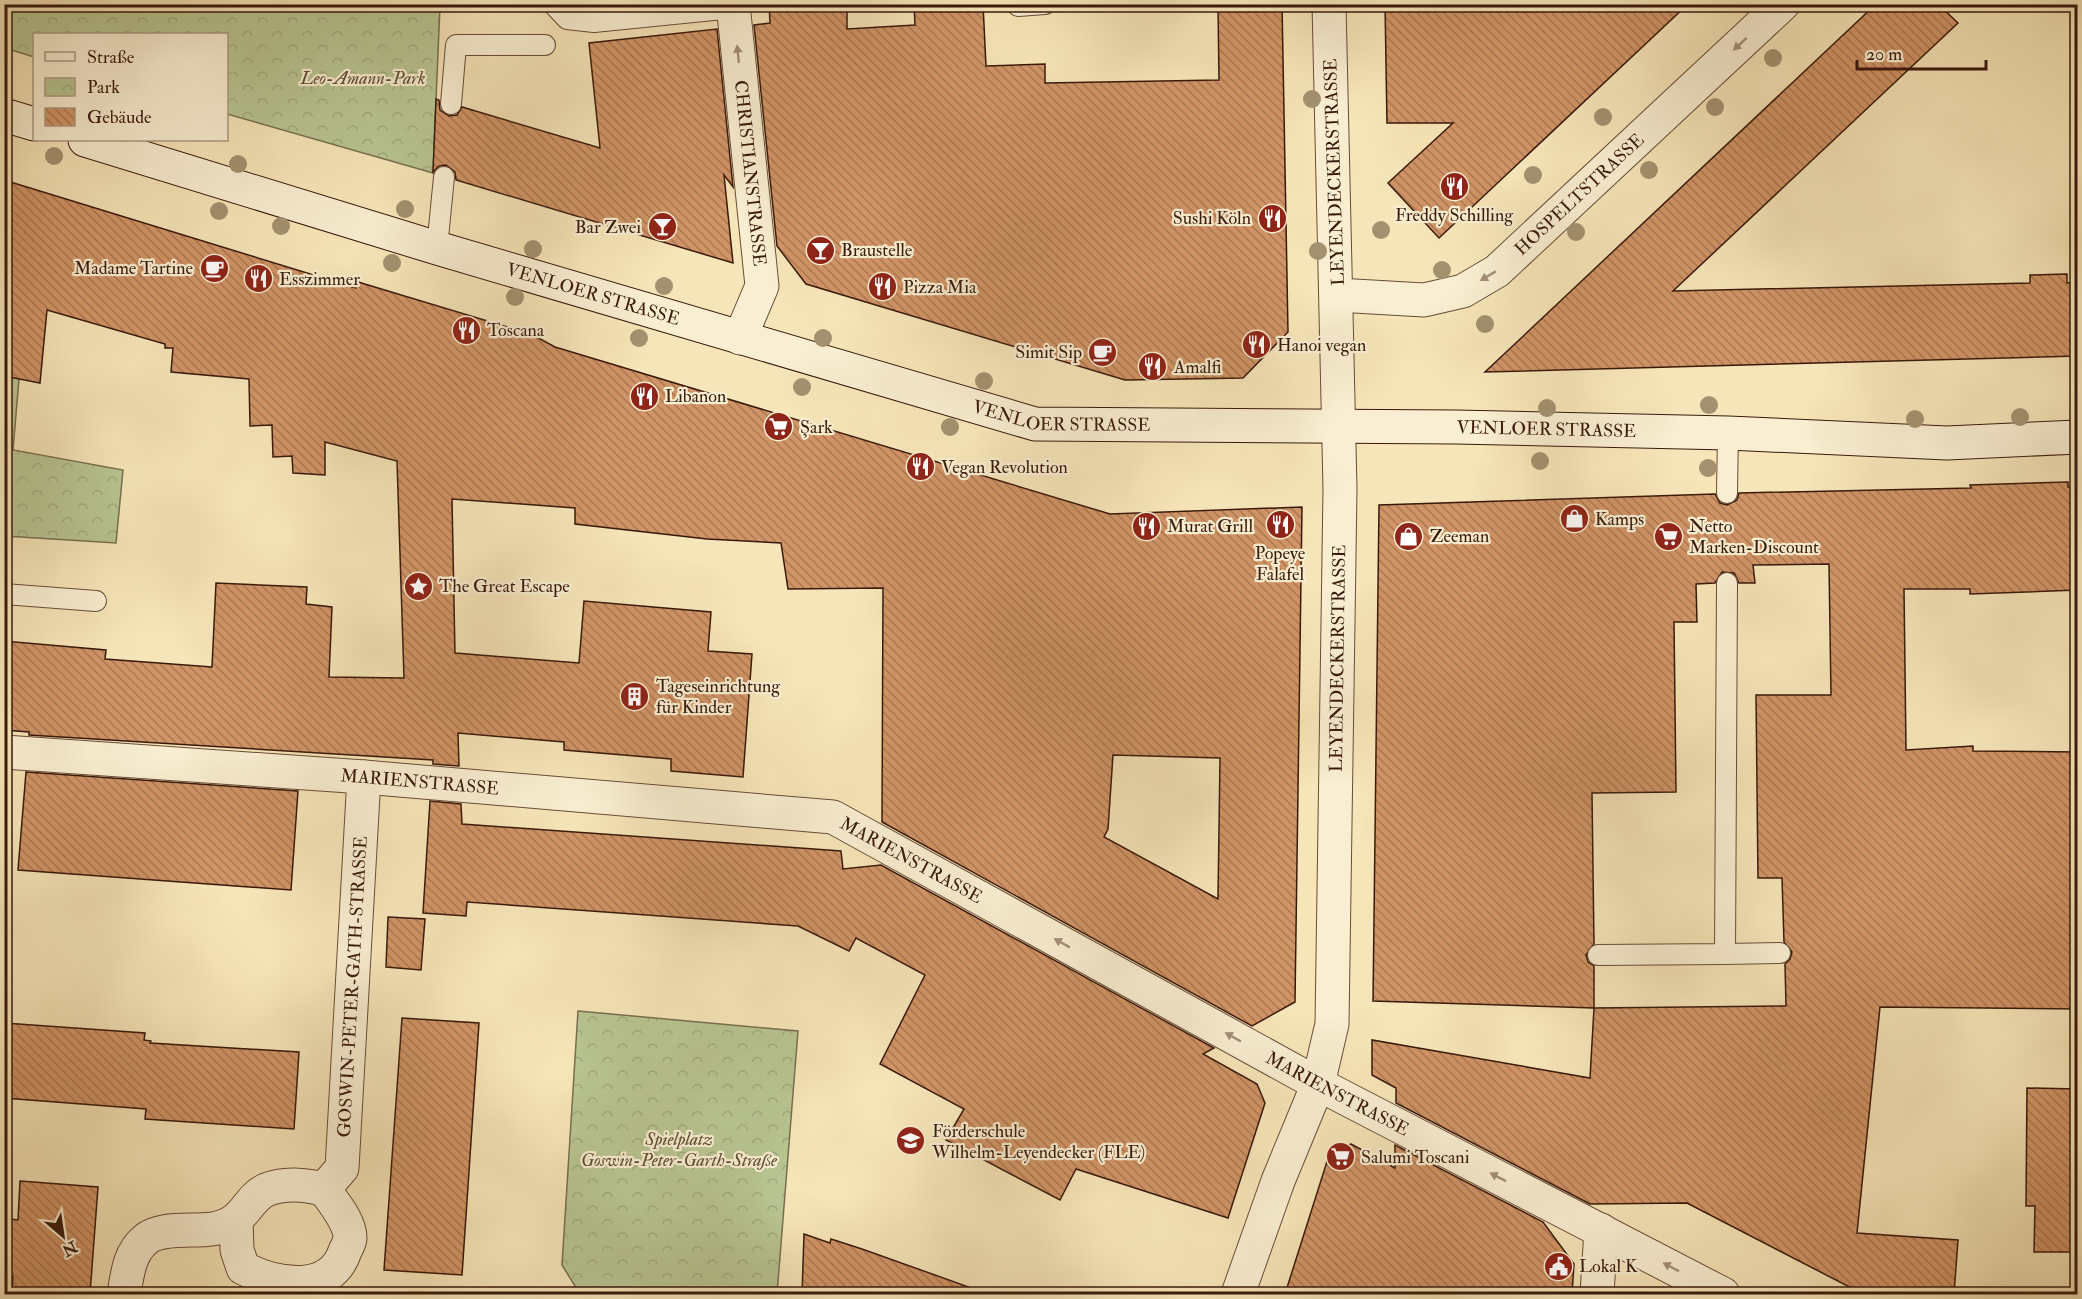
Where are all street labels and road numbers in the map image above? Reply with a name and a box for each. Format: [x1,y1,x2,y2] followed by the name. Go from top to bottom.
[1319,58,1350,286] street label: LEYENDECKERSTRASSE
[729,79,771,267] street label: CHRISTIANSTRASSE
[1510,129,1649,261] street label: HOSPELTSTRASSE
[504,258,682,331] street label: VENLOER STRASSE
[970,395,1150,437] street label: VENLOER STRASSE
[1456,416,1636,443] street label: VENLOER STRASSE
[1325,545,1351,772] street label: LEYENDECKERSTRASSE
[340,764,500,800] street label: MARIENSTRASSE
[836,812,986,909] street label: MARIENSTRASSE
[333,835,373,1138] street label: GOSWIN-PETER-GATH-STRASSE
[1262,1047,1413,1141] street label: MARIENSTRASSE

